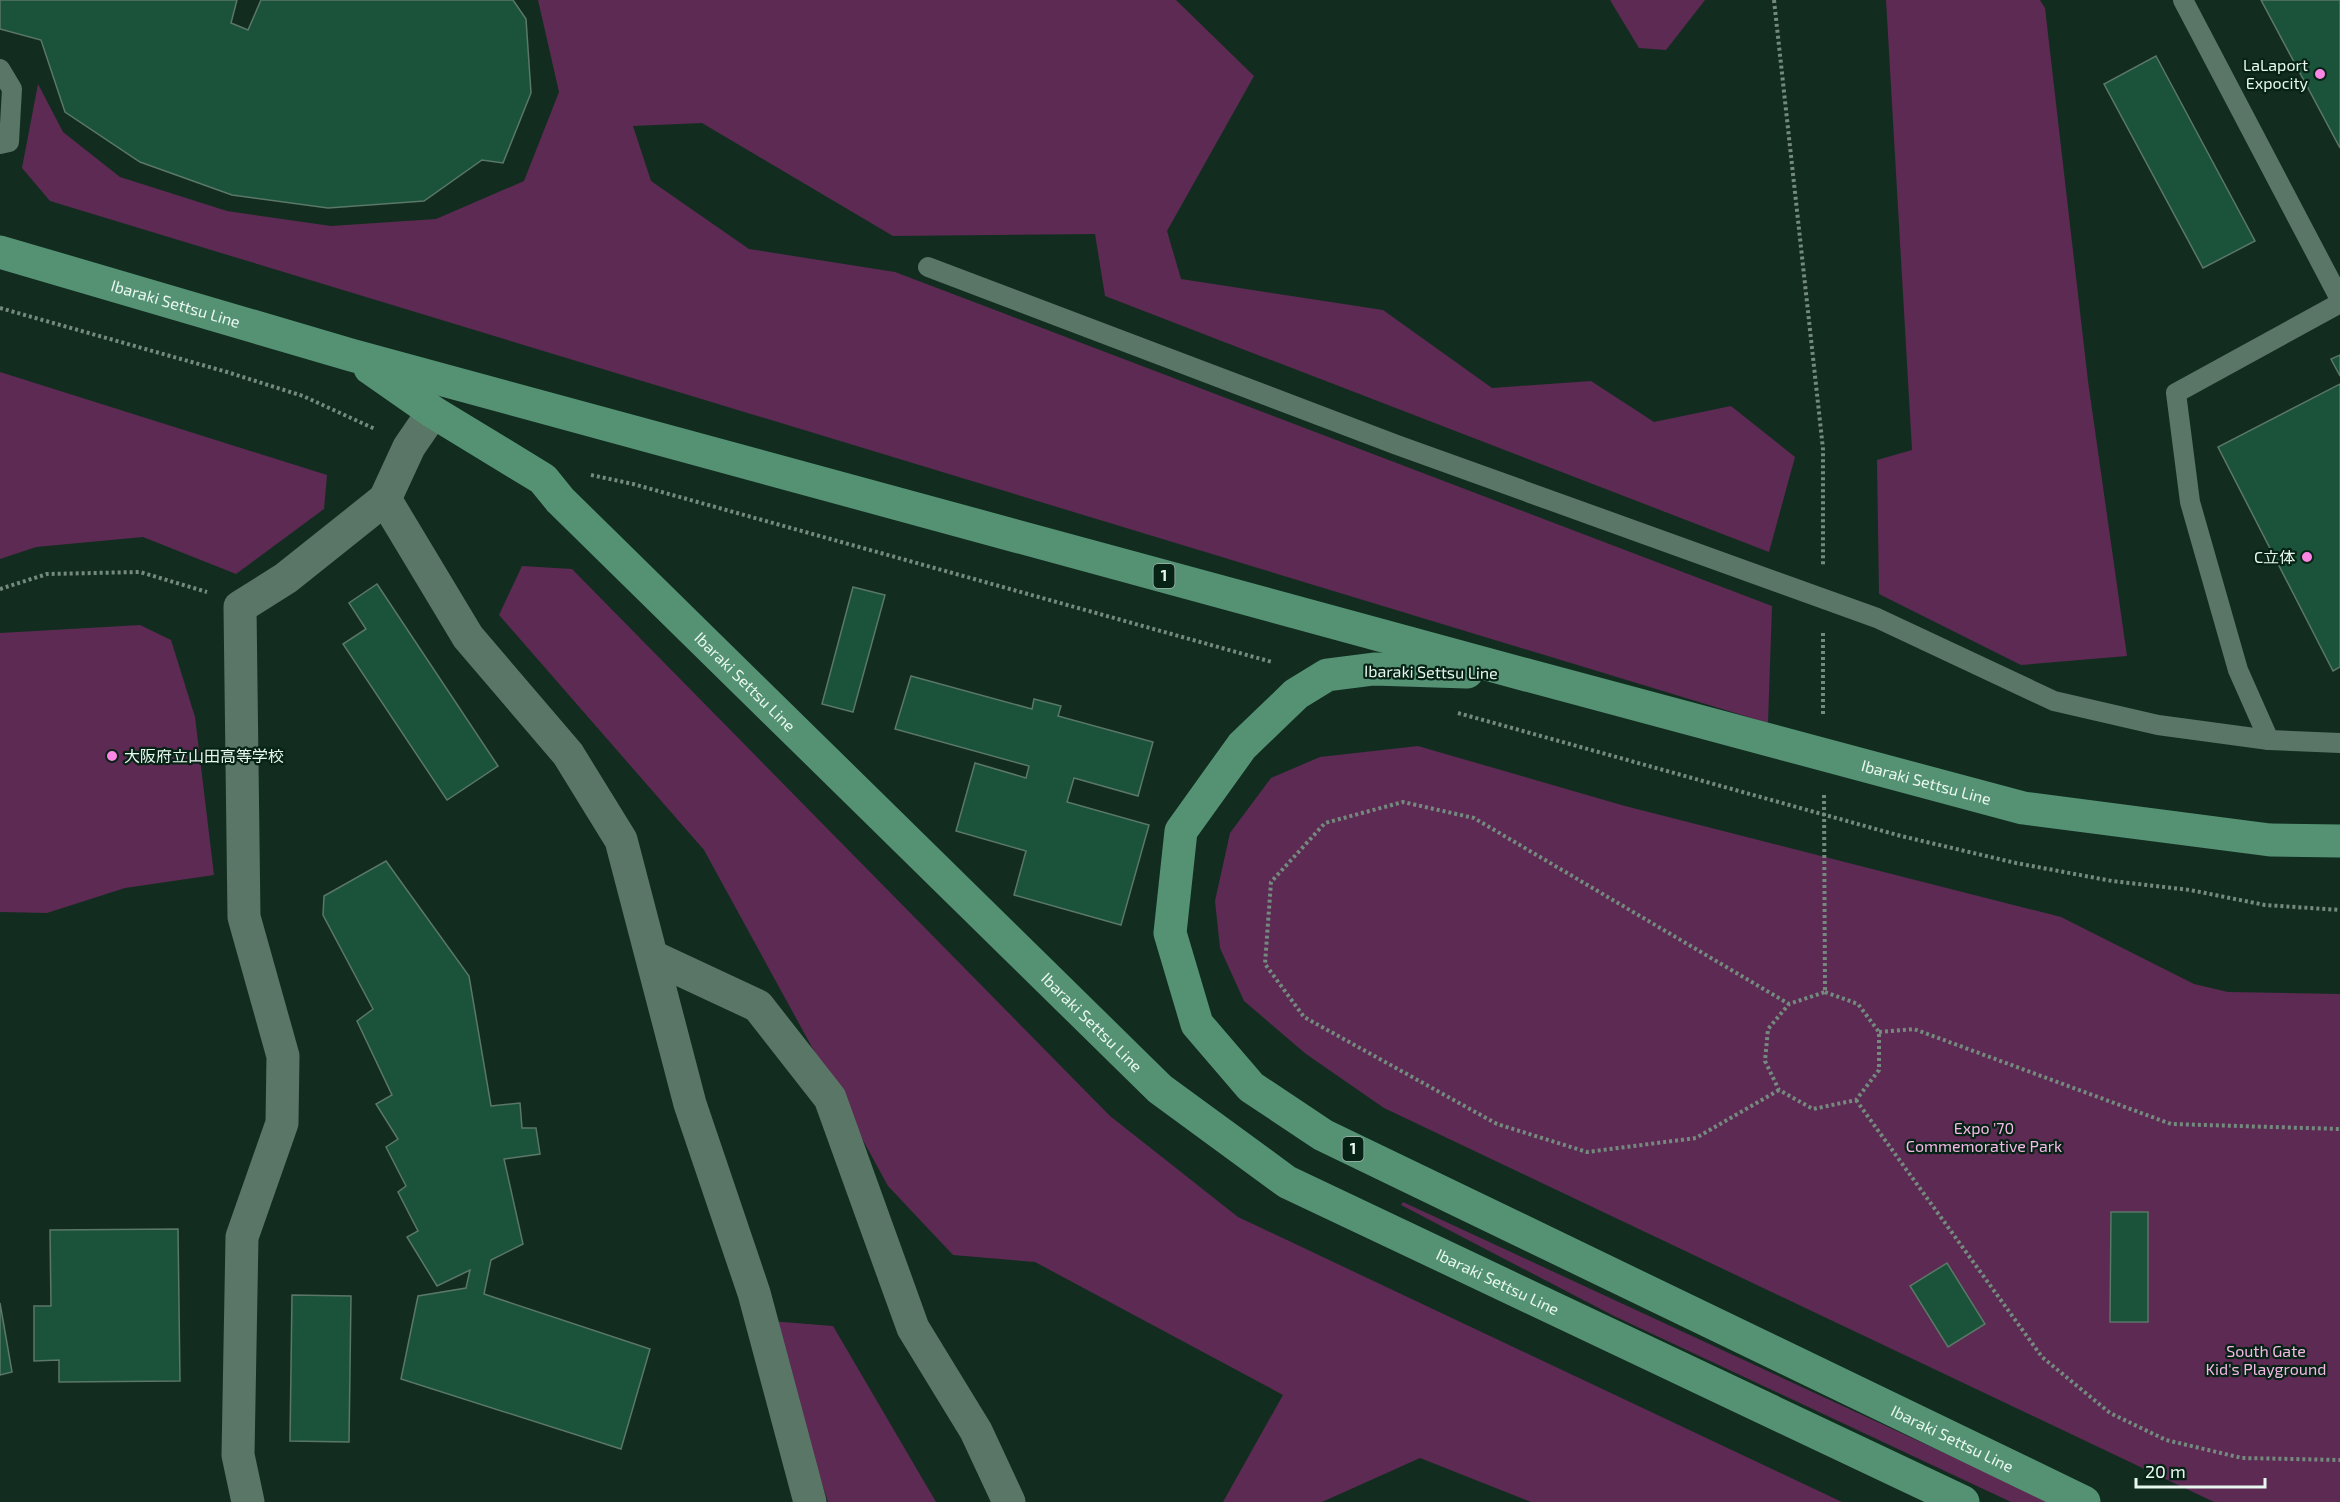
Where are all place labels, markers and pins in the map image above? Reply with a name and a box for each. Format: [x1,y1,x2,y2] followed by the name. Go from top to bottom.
[2243,55,2309,92] place label: LaLaport Expocity
[2313,67,2327,81] marker: LaLaport Expocity
[2254,547,2295,566] place label: C立体
[2300,550,2314,564] marker: C立体
[124,746,284,765] place label: 大阪府立山田高等学校
[105,749,119,763] marker: 大阪府立山田高等学校

